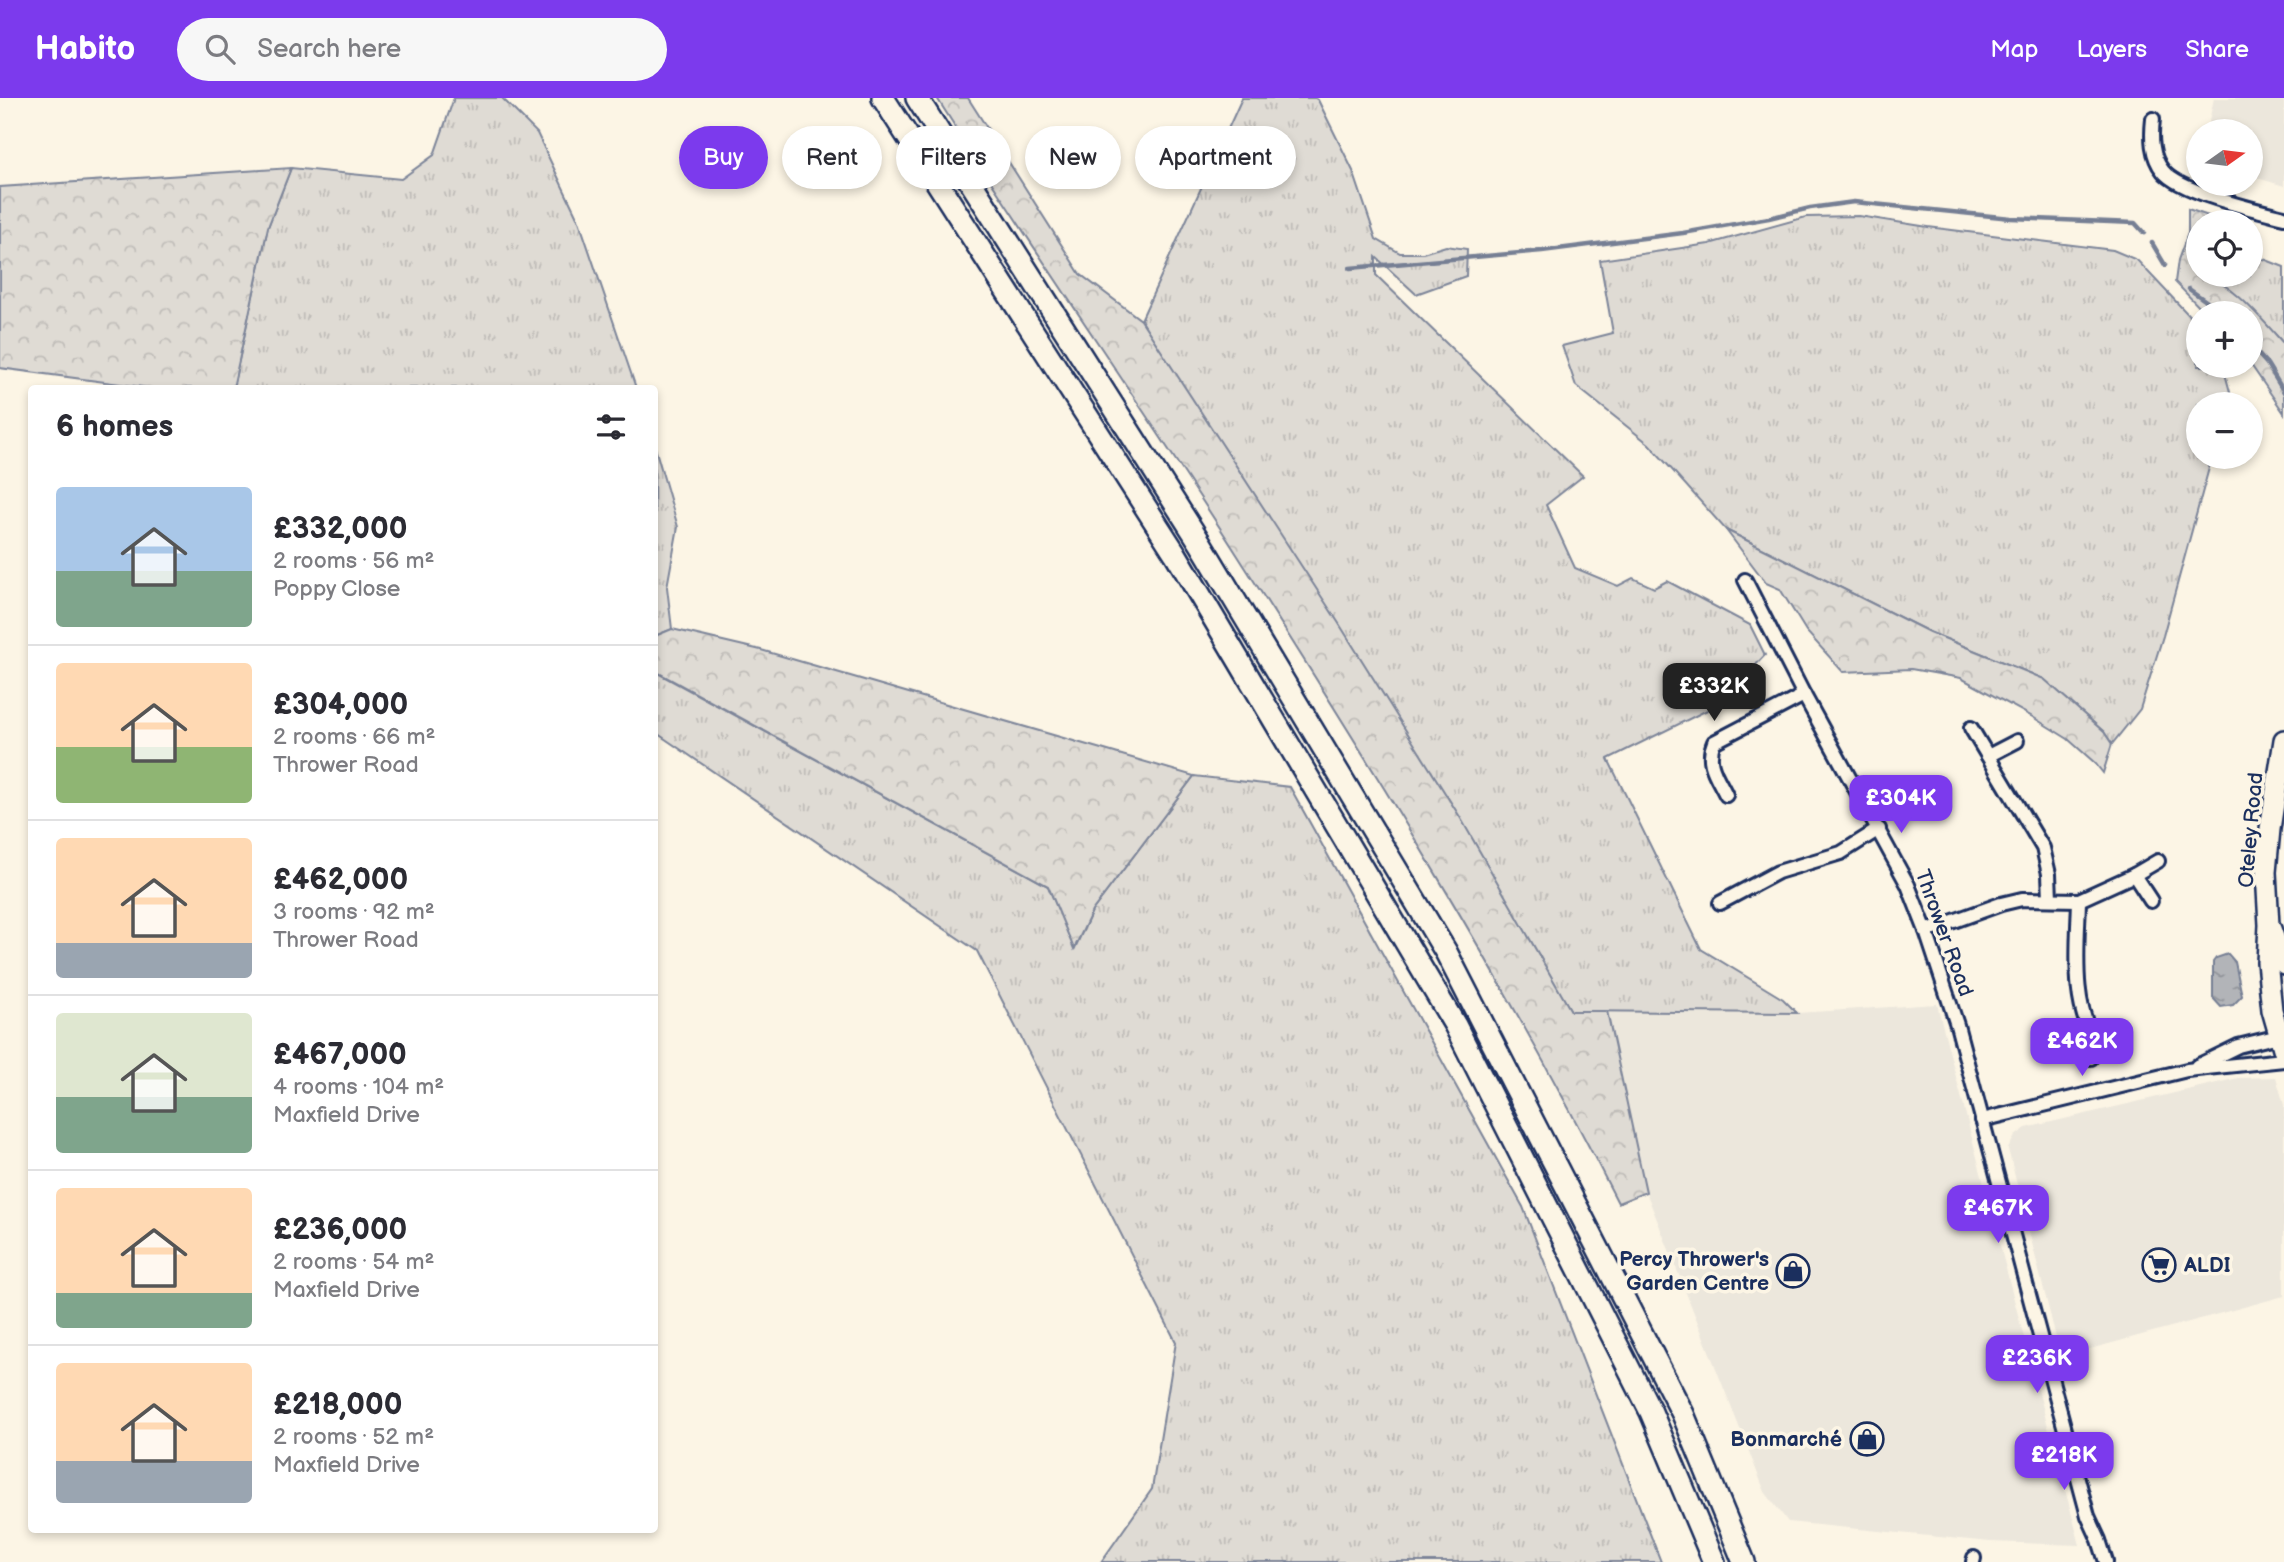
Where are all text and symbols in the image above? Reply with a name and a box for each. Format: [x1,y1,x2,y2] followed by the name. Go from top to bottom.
[177,18,667,81] search box
[35,29,135,69] text: Habito
[201,30,239,68] icon: search
[257,34,401,65] text: Search here
[1990,35,2038,64] text: Map
[2076,35,2147,64] text: Layers
[2185,35,2249,64] text: Share
[2186,119,2263,196] north arrow
[2186,119,2263,469] map controls
[679,126,768,189] chip: Buy
[782,126,882,189] chip: Rent
[896,126,1011,189] chip: Filters
[1025,126,1121,189] chip: New
[1135,126,1296,189] chip: Apartment
[2186,210,2263,287] button: locate
[2186,301,2263,378] button: +
[2186,392,2263,469] button: −
[592,408,630,446] icon: filters
[56,409,173,445] text: 6 homes
[273,511,407,547] text: £332,000
[112,515,196,599] icon: home
[273,547,435,575] text: 2 rooms · 56 m²
[273,575,401,603] text: Poppy Close
[1665,664,1763,723] pin: £332K
[1679,672,1749,700] text: £332K
[273,687,408,723] text: £304,000
[112,691,196,775] icon: home
[273,723,435,751] text: 2 rooms · 66 m²
[273,751,419,779] text: Thrower Road
[2234,771,2268,889] street label: Oteley Road
[1852,776,1950,835] pin: £304K
[1865,784,1937,812] text: £304K
[273,862,408,898] text: £462,000
[112,866,196,950] icon: home
[1909,866,1979,1000] street label: Thrower Road
[273,898,435,926] text: 3 rooms · 92 m²
[273,926,419,954] text: Thrower Road
[2033,1018,2131,1078] pin: £462K
[2046,1027,2118,1055] text: £462K
[273,1037,407,1073] text: £467,000
[112,1041,196,1125] icon: home
[273,1073,444,1101] text: 4 rooms · 104 m²
[273,1101,420,1129] text: Maxfield Drive
[1949,1186,2047,1245] pin: £467K
[1963,1194,2033,1222] text: £467K
[273,1212,407,1248] text: £236,000
[112,1216,196,1300] icon: home
[2140,1246,2178,1284] supermarket icon: ALDI
[1619,1247,1769,1296] place label: Percy Thrower's Garden Centre
[273,1248,435,1276] text: 2 rooms · 54 m²
[1774,1252,1812,1290] shop icon: Percy Thrower's Garden Centre
[2183,1253,2231,1278] place label: ALDI
[273,1276,420,1304] text: Maxfield Drive
[1988,1336,2086,1395] pin: £236K
[2002,1344,2072,1372] text: £236K
[273,1387,402,1423] text: £218,000
[112,1391,196,1475] icon: home
[1848,1420,1886,1458] shop icon: Bonmarché
[273,1423,434,1451] text: 2 rooms · 52 m²
[1730,1427,1843,1452] place label: Bonmarché
[2015,1432,2113,1492] pin: £218K
[2031,1441,2097,1469] text: £218K
[273,1451,420,1479] text: Maxfield Drive

